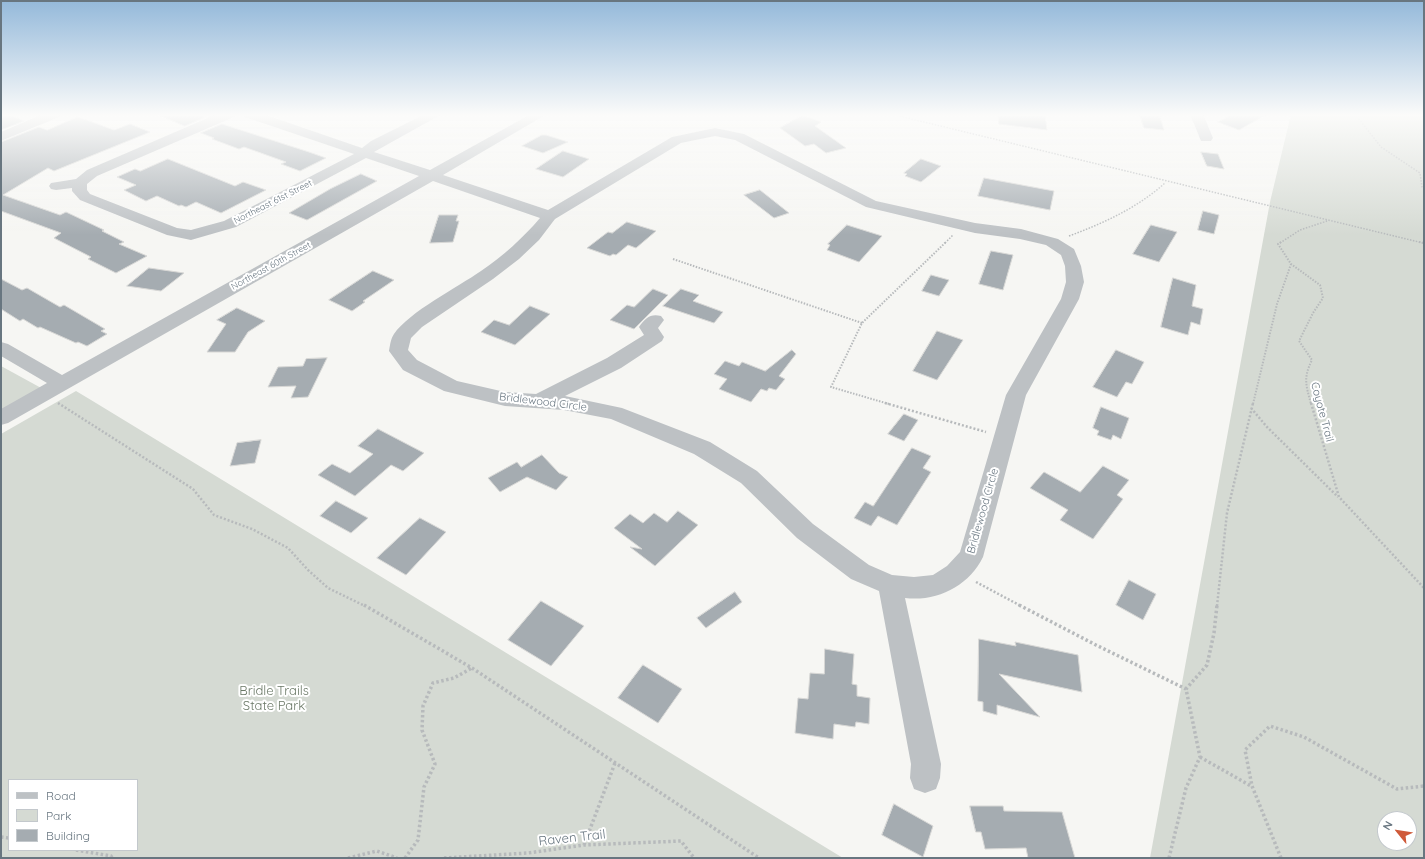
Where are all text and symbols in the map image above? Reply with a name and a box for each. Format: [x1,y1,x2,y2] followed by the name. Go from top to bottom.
[232,178,314,226] street label: Northeast 61st Street
[229,240,313,292] street label: Northeast 60th Street
[1308,381,1336,443] street label: Coyote Trail
[498,390,588,414] street label: Bridlewood Circle
[965,467,1001,555] street label: Bridlewood Circle
[239,683,309,714] park label: Bridle Trails State Park
[8,779,138,851] legend
[46,788,76,803] text: Road
[46,808,71,823] text: Park
[1377,811,1417,851] north arrow
[1379,818,1396,833] text: N
[538,827,606,849] street label: Raven Trail
[46,828,90,843] text: Building

